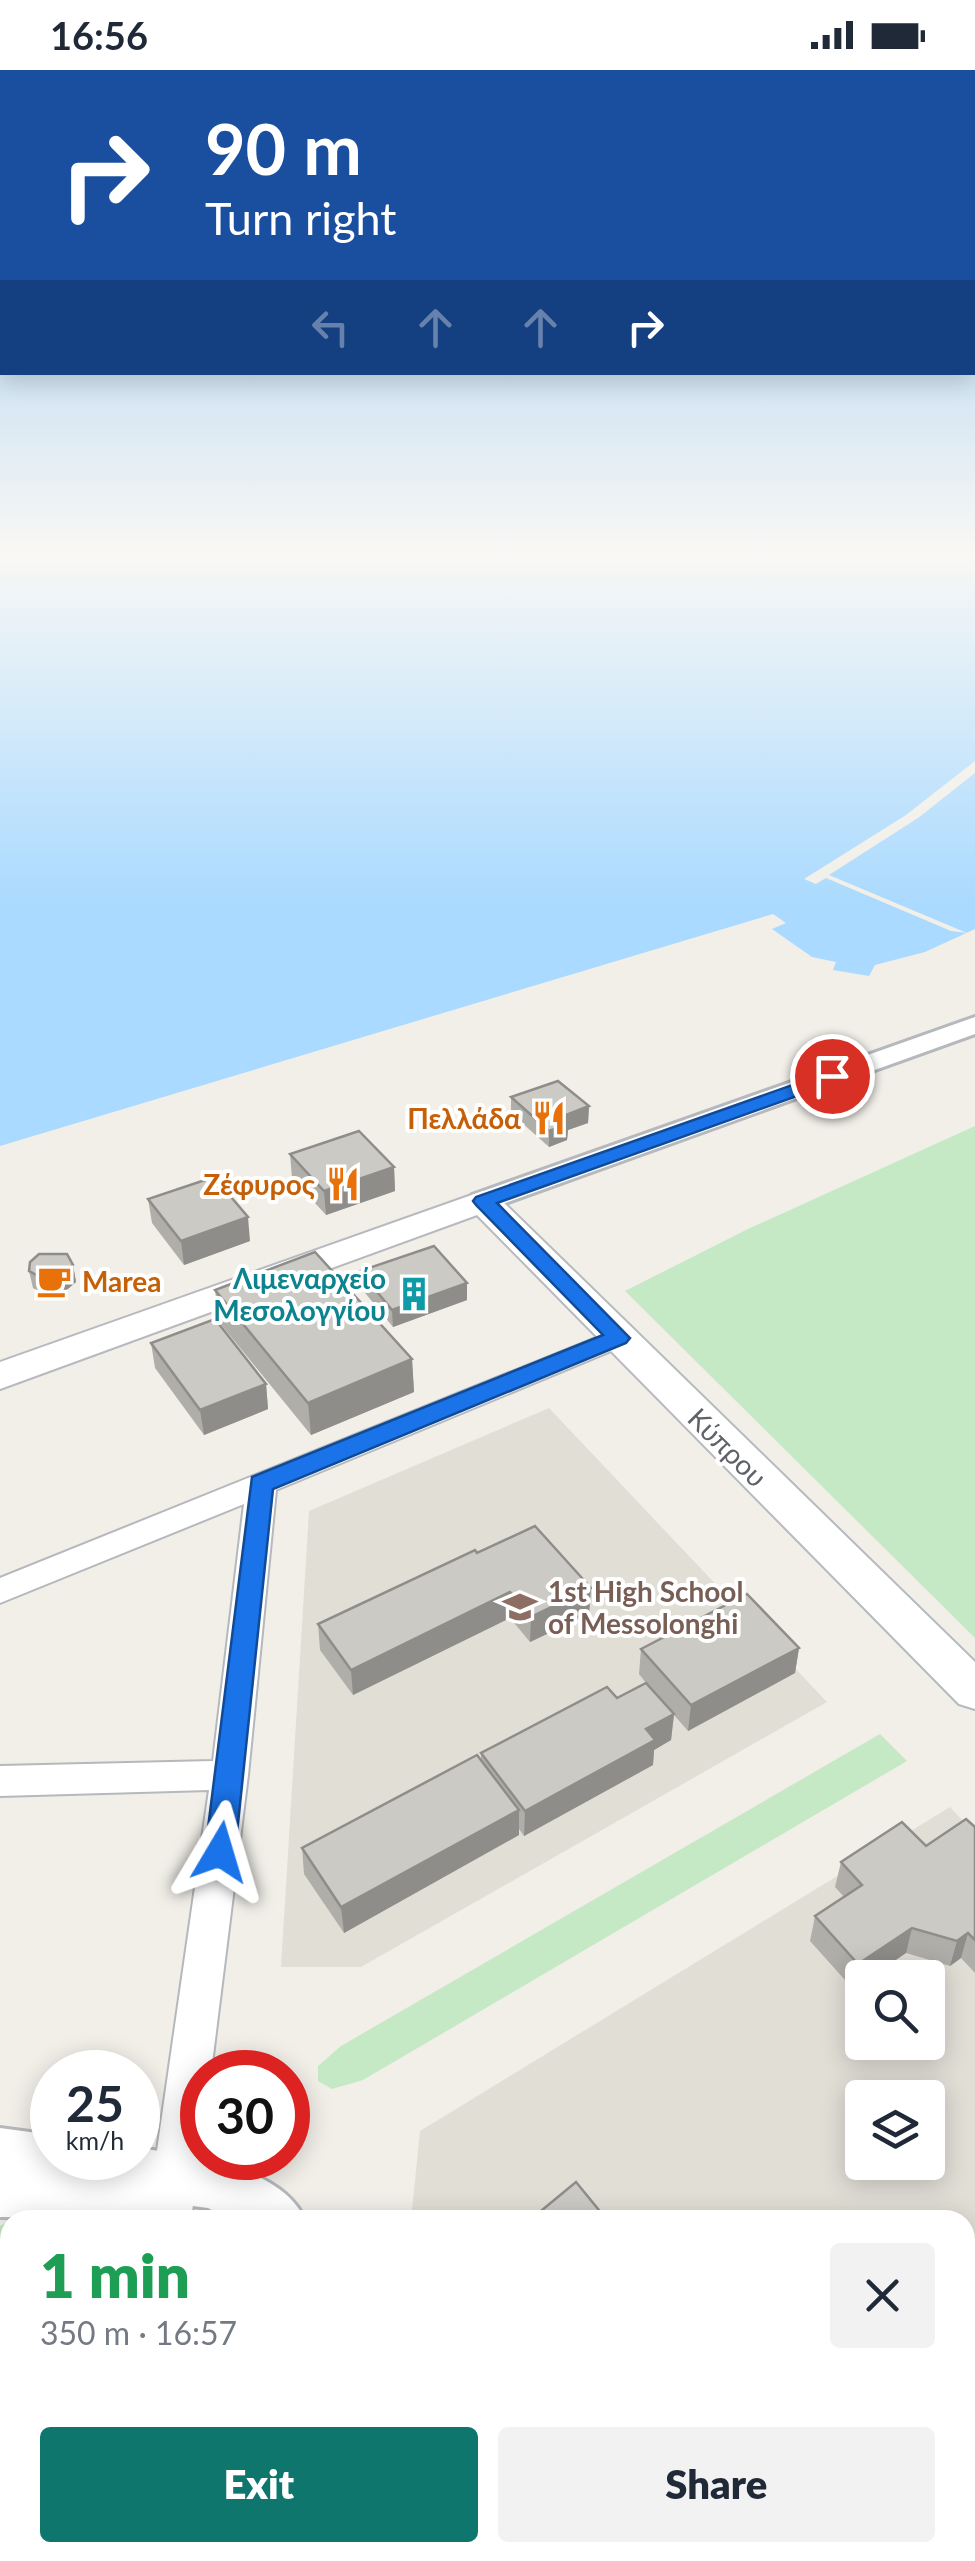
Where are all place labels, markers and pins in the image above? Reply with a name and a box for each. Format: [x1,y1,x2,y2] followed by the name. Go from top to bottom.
[790,1034,875,1119] pin
[530,1099,568,1137] restaurant icon: Πελλάδα
[407,1101,521,1135] place label: Πελλάδα
[324,1165,362,1203] restaurant icon: Ζέφυρος
[203,1167,315,1201] place label: Ζέφυρος
[213,1261,386,1327] place label: Λιμεναρχείο Μεσολογγίου
[35,1262,73,1300] cafe icon: Marea
[82,1264,162,1298] place label: Marea
[395,1275,433,1313] building icon: Λιμεναρχείο Μεσολογγίου
[548,1574,743,1640] place label: 1st High School of Messolonghi
[501,1588,539,1626] school or university icon: 1st High School of Messolonghi

